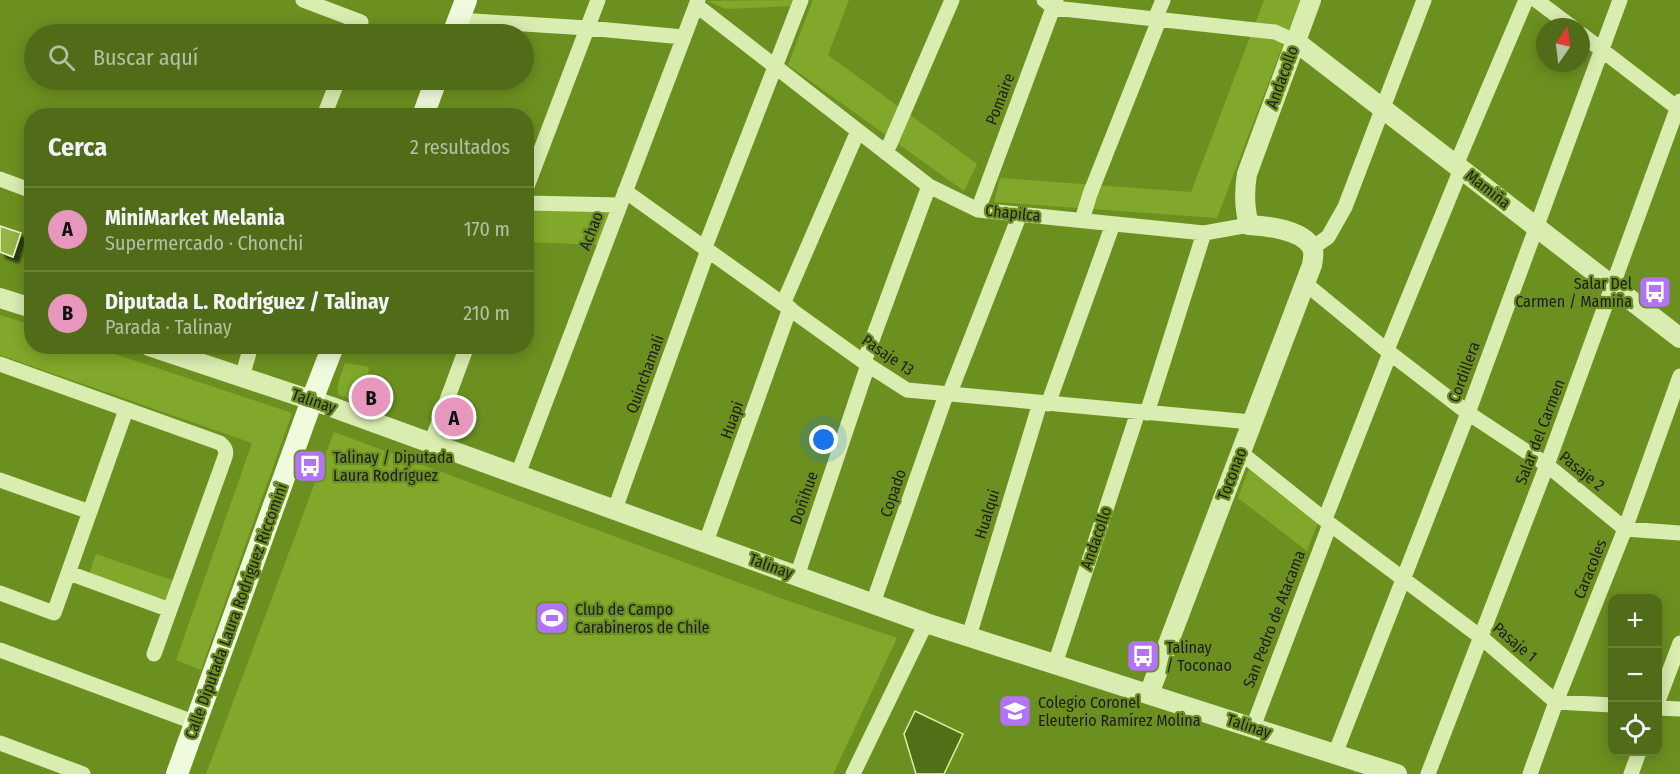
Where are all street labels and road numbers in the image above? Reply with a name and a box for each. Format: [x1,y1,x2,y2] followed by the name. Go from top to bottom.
[1262,43,1302,111] street label: Andacollo
[982,71,1018,127] street label: Pomaire
[1462,166,1514,213] street label: Mamiña
[984,201,1042,225] street label: Chapilca
[575,209,607,253] street label: Achao
[858,331,918,379] street label: Pasaje 13
[622,332,668,416] street label: Quinchamali
[1444,339,1484,405] street label: Cordillera
[1511,377,1569,487] street label: Salar del Carmen
[289,385,340,418] street label: Talinay
[716,399,748,441] street label: Huapi
[1213,445,1251,503] street label: Toconao
[1556,447,1608,495] street label: Pasaje 2
[876,467,910,519] street label: Copado
[786,469,822,527] street label: Doñihue
[181,481,291,741] street label: Calle Diputada Laura Rodríguez Riccomini
[970,487,1004,541] street label: Hualqui
[1076,504,1116,572] street label: Andacollo
[1569,536,1611,602] street label: Caracoles
[1239,547,1309,691] street label: San Pedro de Atacama
[746,549,797,583] street label: Talinay
[1489,618,1541,666] street label: Pasaje 1
[1224,710,1274,742] street label: Talinay

